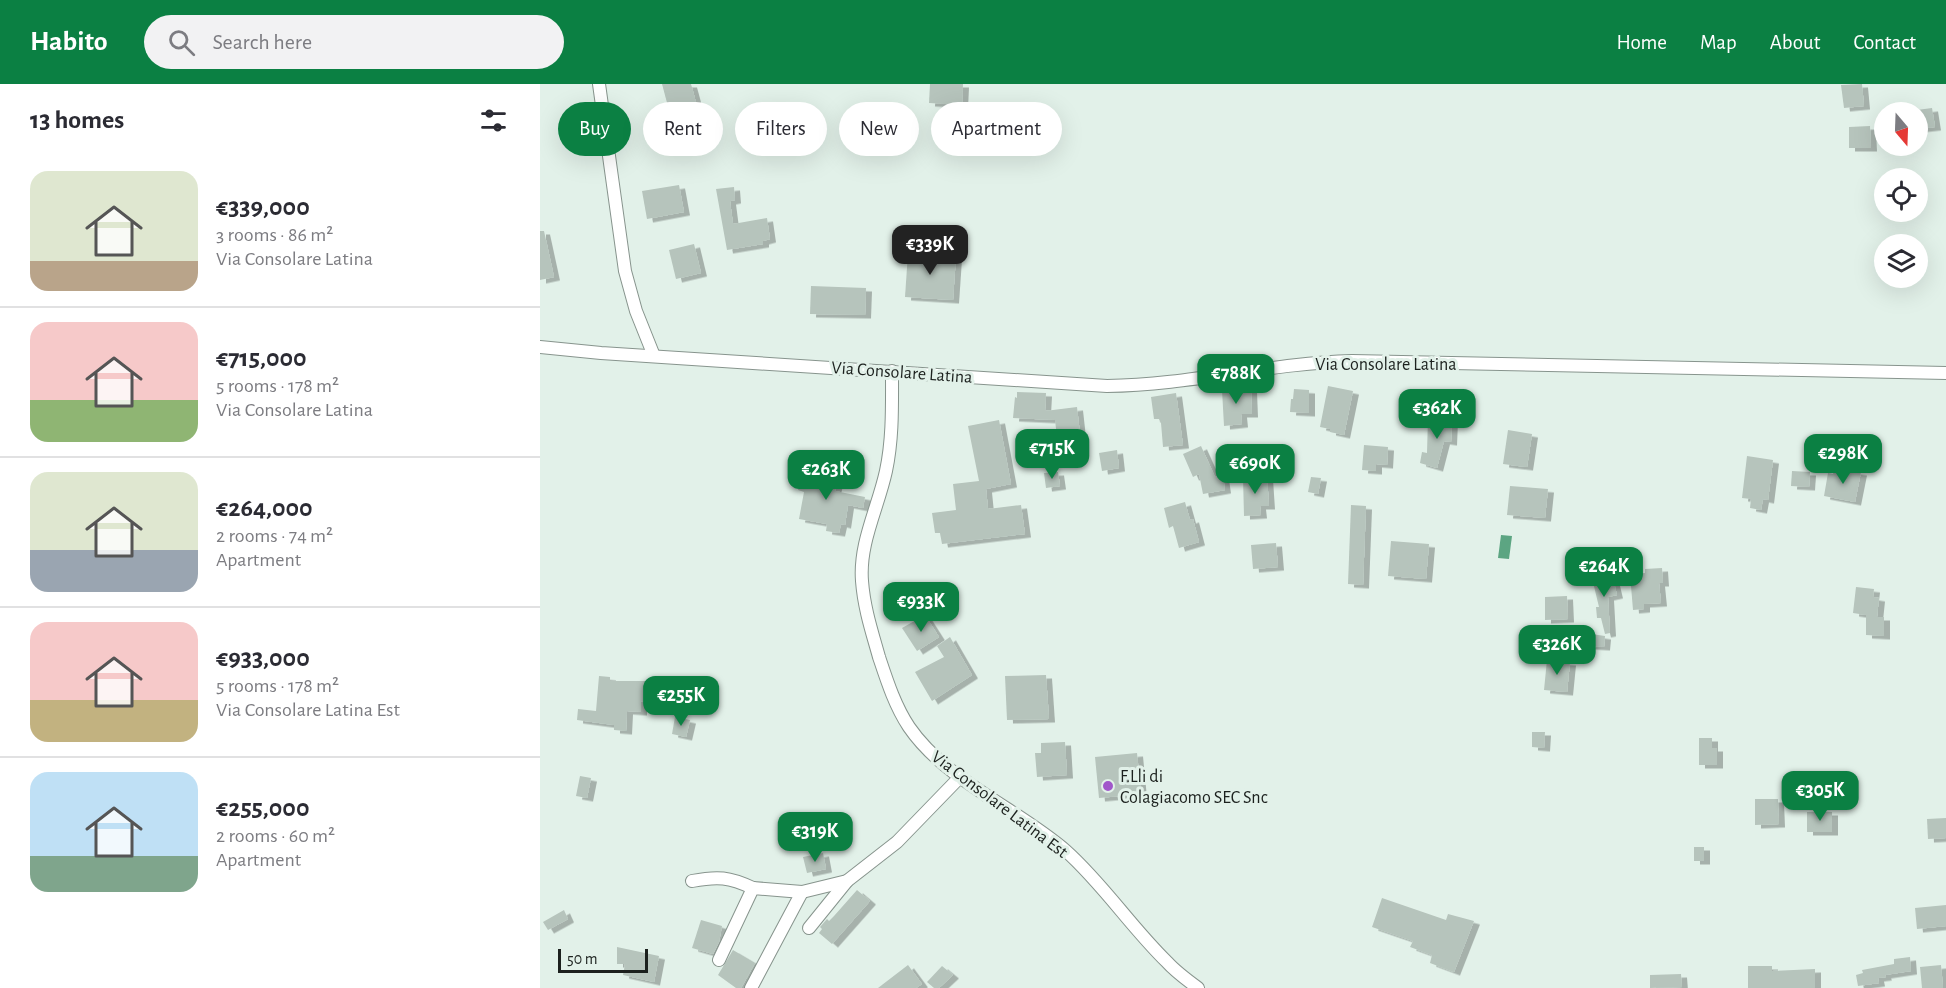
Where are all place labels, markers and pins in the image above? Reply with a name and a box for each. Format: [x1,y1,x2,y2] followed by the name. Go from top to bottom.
[888,225,972,276] pin: €339K
[1194,354,1278,405] pin: €788K
[1395,389,1479,440] pin: €362K
[1010,429,1094,480] pin: €715K
[1801,434,1885,485] pin: €298K
[1213,444,1297,495] pin: €690K
[784,450,868,501] pin: €263K
[1562,547,1646,598] pin: €264K
[879,582,963,633] pin: €933K
[1515,625,1599,676] pin: €326K
[639,676,723,727] pin: €255K
[1120,768,1268,807] place label: F.Lli di Colagiacomo SEC Snc
[1778,771,1862,822] pin: €305K
[1101,779,1115,793] marker: F.Lli di Colagiacomo SEC Snc
[773,812,857,863] pin: €319K

